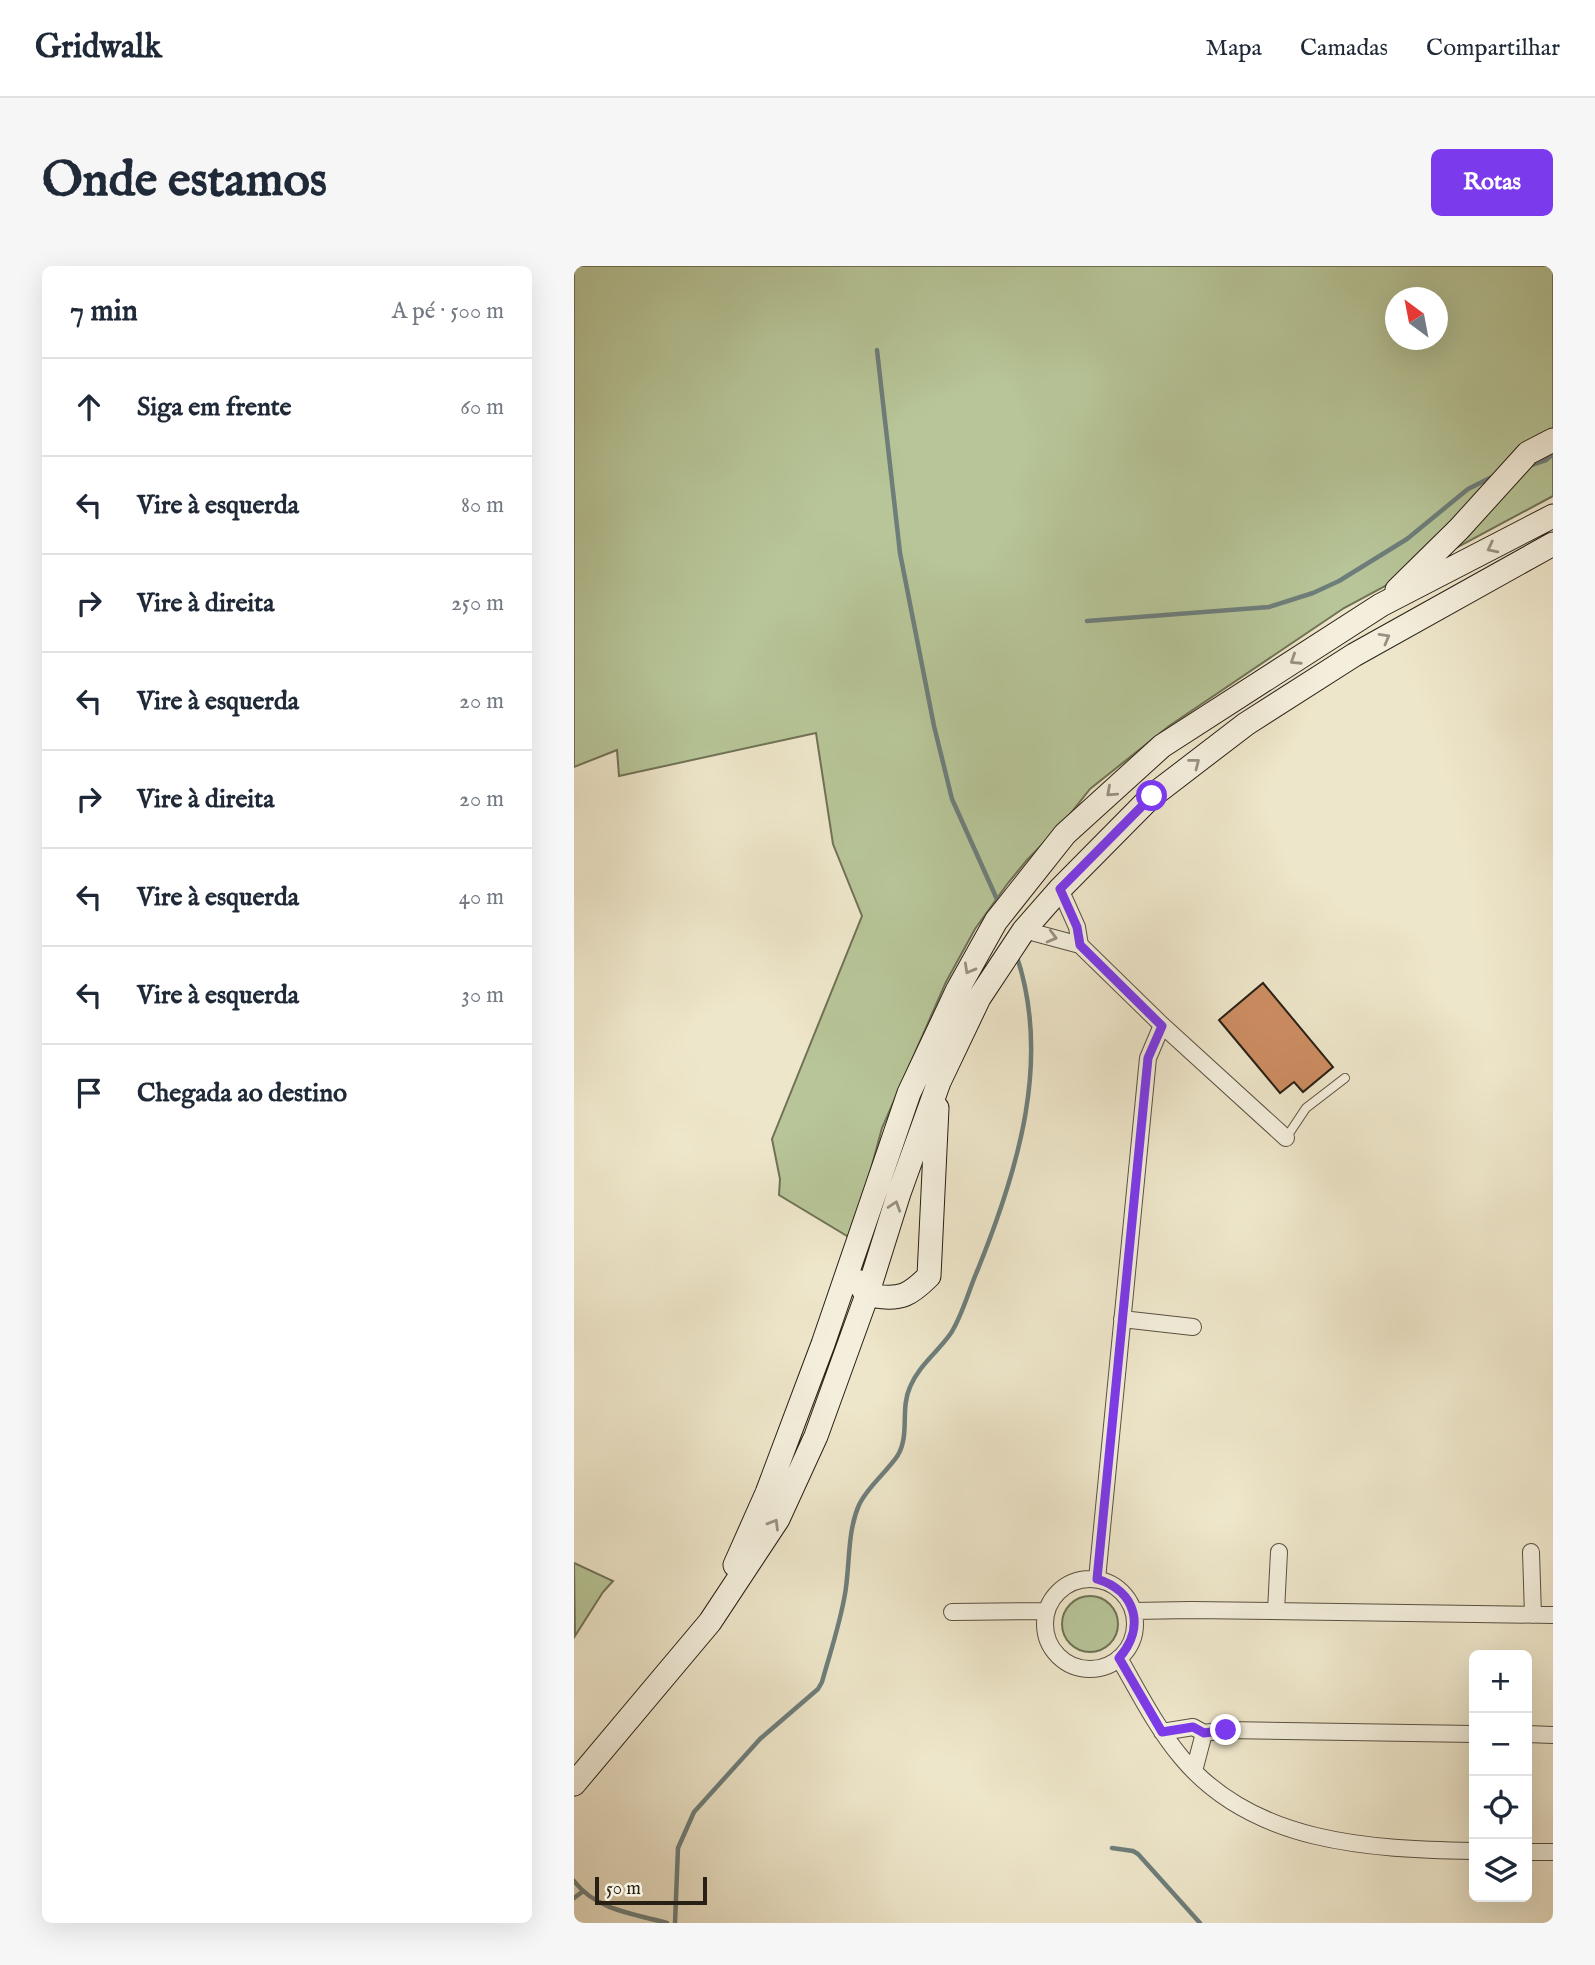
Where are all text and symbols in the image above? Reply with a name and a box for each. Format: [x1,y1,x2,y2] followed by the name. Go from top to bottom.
[35,27,162,69] text: Gridwalk
[1206,33,1262,64] text: Mapa
[1300,33,1388,64] text: Camadas
[1426,33,1560,64] text: Compartilhar
[1431,149,1553,216] button: Rotas
[42,151,327,213] text: Onde estamos
[1385,287,1448,350] north arrow
[70,293,138,331] text: 7 min
[392,297,504,326] text: A pé · 500 m
[70,388,108,426] icon: ahead
[137,391,292,424] text: Siga em frente
[460,393,504,422] text: 60 m
[70,486,108,524] icon: left
[137,489,299,522] text: Vire à esquerda
[461,491,504,520] text: 80 m
[1487,539,1499,553] one-way arrow
[70,584,108,622] icon: right
[137,587,274,620] text: Vire à direita
[451,589,504,618] text: 250 m
[1377,633,1390,646] one-way arrow
[1290,652,1303,665] one-way arrow
[70,682,108,720] icon: left
[137,685,299,718] text: Vire à esquerda
[459,687,504,716] text: 20 m
[1187,758,1200,771] one-way arrow
[70,780,108,818] icon: right
[1136,780,1167,811] route start
[137,783,274,816] text: Vire à direita
[1106,784,1119,797] one-way arrow
[459,785,504,814] text: 20 m
[70,878,108,916] icon: left
[137,881,299,914] text: Vire à esquerda
[459,883,504,912] text: 40 m
[1046,929,1058,943] one-way arrow
[964,962,977,974] one-way arrow
[70,976,108,1014] icon: left
[137,979,299,1012] text: Vire à esquerda
[461,981,504,1010] text: 30 m
[70,1074,108,1112] icon: arrive
[137,1077,347,1110] text: Chegada ao destino
[887,1201,901,1213] one-way arrow
[766,1518,779,1531] one-way arrow
[1469,1650,1532,1902] map controls
[1469,1650,1532,1713] button: +
[1469,1713,1532,1776] button: −
[1210,1714,1241,1745] route end
[1469,1776,1532,1839] button: locate
[1469,1839,1532,1902] button: layers
[595,1874,707,1906] scale bar
[606,1877,641,1901] text: 50 m

